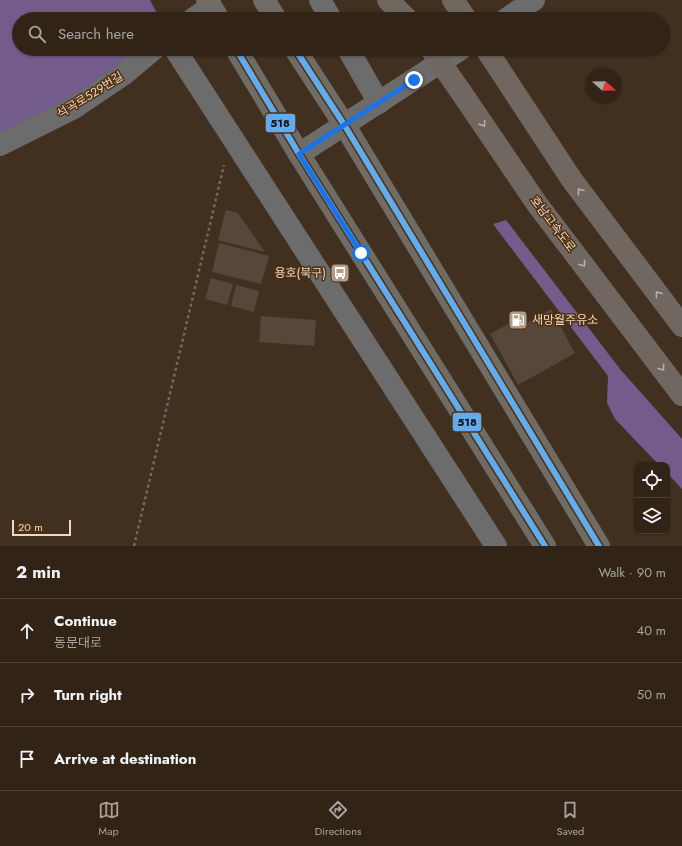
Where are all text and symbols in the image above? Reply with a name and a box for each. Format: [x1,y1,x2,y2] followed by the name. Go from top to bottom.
[12,12,670,56] search box
[26,23,48,45] icon: search
[58,23,134,45] text: Search here
[53,67,127,123] street label: 석곡로529번길
[586,68,622,104] north arrow
[405,71,423,89] route end
[265,113,296,133] line badge: 518
[270,115,290,131] text: 518
[478,120,486,127] one-way arrow
[578,188,585,195] one-way arrow
[526,192,580,256] street label: 호남고속도로
[352,244,370,262] route start
[578,260,585,267] one-way arrow
[329,262,351,284] bus stop icon: 용호(북구)
[274,264,326,282] place label: 용호(북구)
[656,292,663,299] one-way arrow
[507,309,529,331] fuel station icon: 새망월주유소
[532,311,598,329] place label: 새망월주유소
[657,363,664,370] one-way arrow
[452,412,482,432] line badge: 518
[457,414,477,430] text: 518
[634,462,670,534] map controls
[634,462,670,498] button: locate
[634,498,670,534] button: layers
[12,518,71,537] scale bar
[18,519,43,535] text: 20 m
[16,560,61,584] text: 2 min
[598,563,666,582] text: Walk · 90 m
[54,610,117,632] text: Continue
[16,620,38,642] icon: ahead
[637,621,666,640] text: 40 m
[54,633,102,652] text: 동문대로
[16,684,38,706] icon: right
[54,684,122,706] text: Turn right
[637,685,666,704] text: 50 m
[16,748,38,770] icon: arrive
[54,748,196,770] text: Arrive at destination
[98,799,120,839] tab: Map
[315,799,361,839] tab: Directions
[557,799,584,839] tab: Saved

